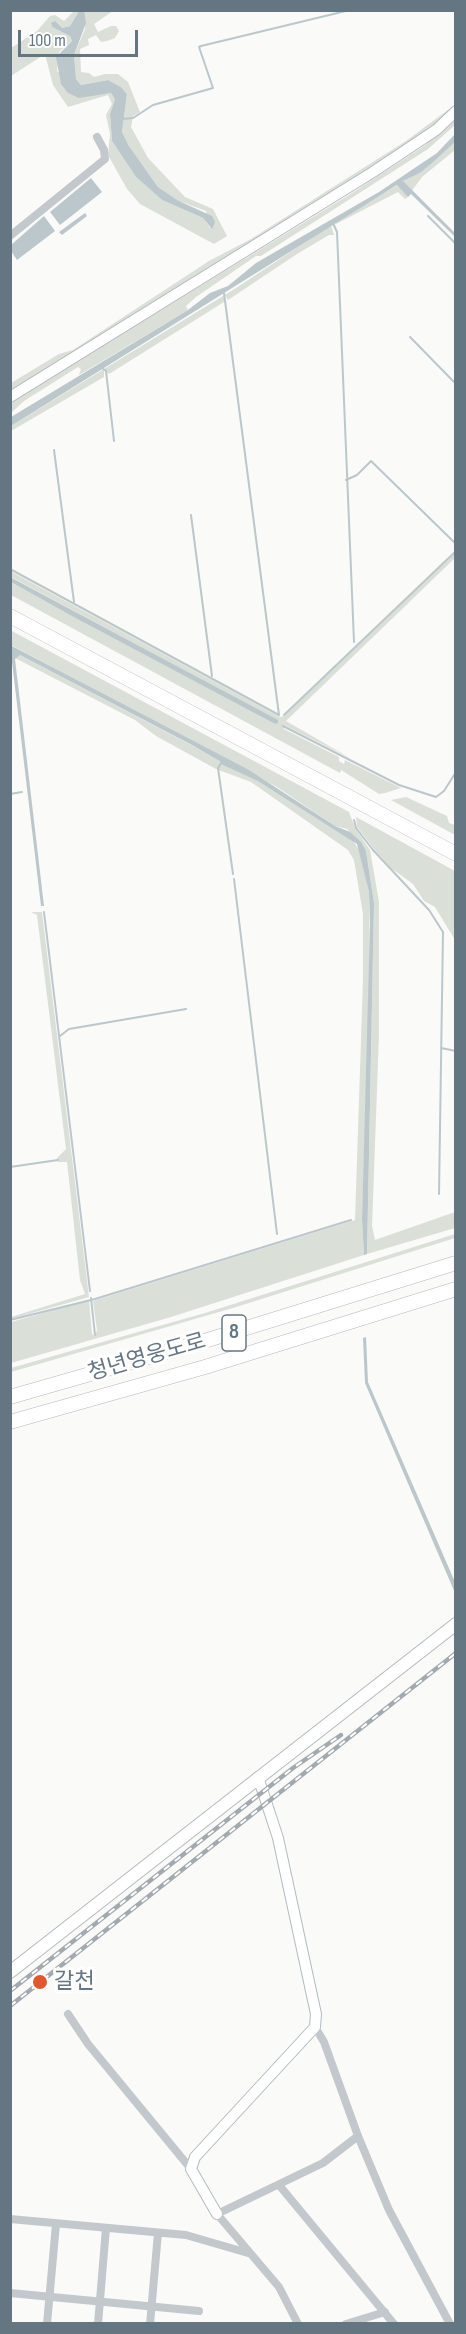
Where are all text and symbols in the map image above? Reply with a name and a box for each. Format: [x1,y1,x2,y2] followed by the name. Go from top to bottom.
[21,18,141,56] scale bar
[29,30,66,51] text: 100 m
[222,1315,246,1351] road number: 8
[85,1329,209,1387] street label: 청년영웅도로
[54,1969,94,1995] place label: 갈천
[31,1973,49,1991] marker: 갈천

